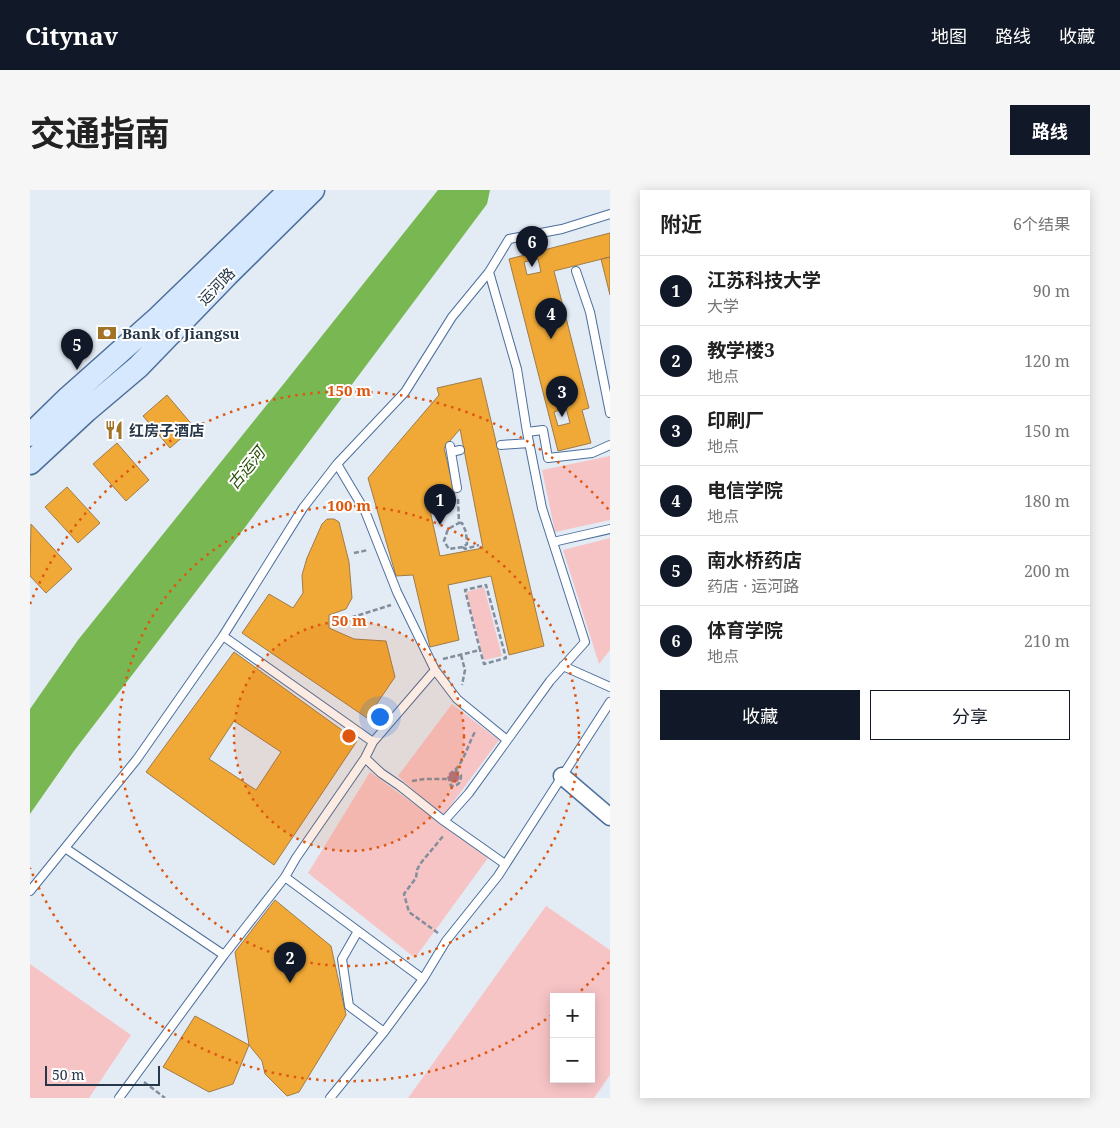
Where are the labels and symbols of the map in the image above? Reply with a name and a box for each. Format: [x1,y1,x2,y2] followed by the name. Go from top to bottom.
[516,226,548,267] pin: 6
[193,263,239,309] street label: 运河路
[535,298,567,339] pin: 4
[96,322,118,344] bank icon: Bank of Jiangsu
[122,323,240,343] place label: Bank of Jiangsu
[61,329,93,370] pin: 5
[546,376,578,417] pin: 3
[327,380,371,400] text: 150 m
[103,419,125,441] restaurant icon: 红房子酒店
[129,420,204,440] place label: 红房子酒店
[222,440,272,494] water label: 古运河
[424,484,456,525] pin: 1
[327,495,371,515] text: 100 m
[331,610,367,630] text: 50 m
[367,704,393,730] your location
[340,727,358,745] centre of rings
[274,942,306,983] pin: 2
[45,1063,160,1086] scale bar

